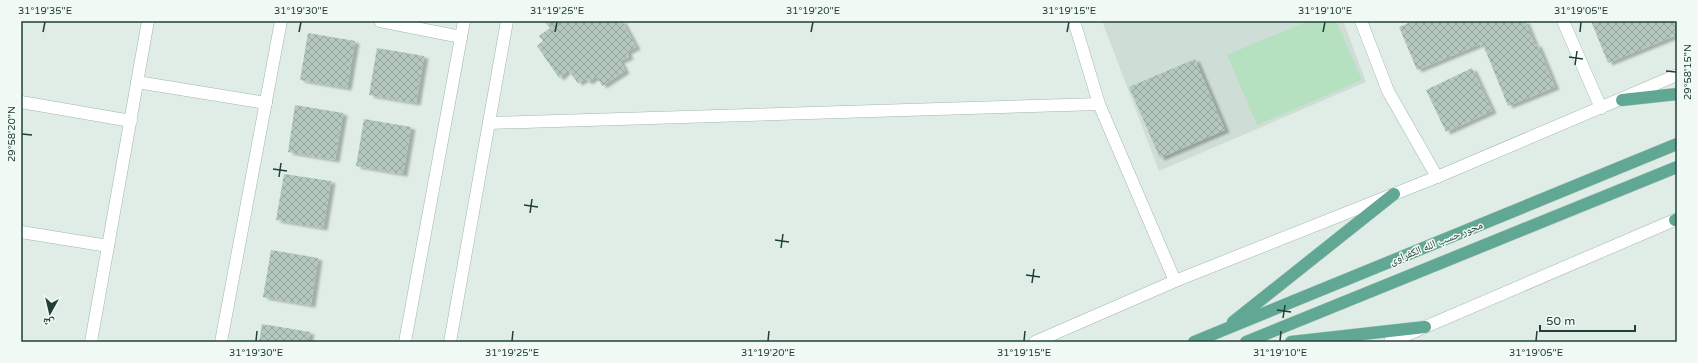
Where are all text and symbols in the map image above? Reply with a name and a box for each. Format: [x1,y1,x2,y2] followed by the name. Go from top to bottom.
[18,5,72,17] text: 31°19'35"E
[274,5,328,17] text: 31°19'30"E
[530,5,584,17] text: 31°19'25"E
[786,5,840,17] text: 31°19'20"E
[1042,5,1096,17] text: 31°19'15"E
[1298,5,1352,17] text: 31°19'10"E
[1554,5,1608,17] text: 31°19'05"E
[1682,44,1694,100] text: 29°58'15"N
[6,106,18,162] text: 29°58'20"N
[1387,218,1485,268] street label: محور حسب الله الكفراوى
[30,293,70,333] north arrow
[1540,307,1635,333] scale bar
[42,314,56,330] text: ش
[1546,314,1575,328] text: 50 m
[229,347,283,359] text: 31°19'30"E
[485,347,539,359] text: 31°19'25"E
[741,347,795,359] text: 31°19'20"E
[997,347,1051,359] text: 31°19'15"E
[1253,347,1307,359] text: 31°19'10"E
[1509,347,1563,359] text: 31°19'05"E

